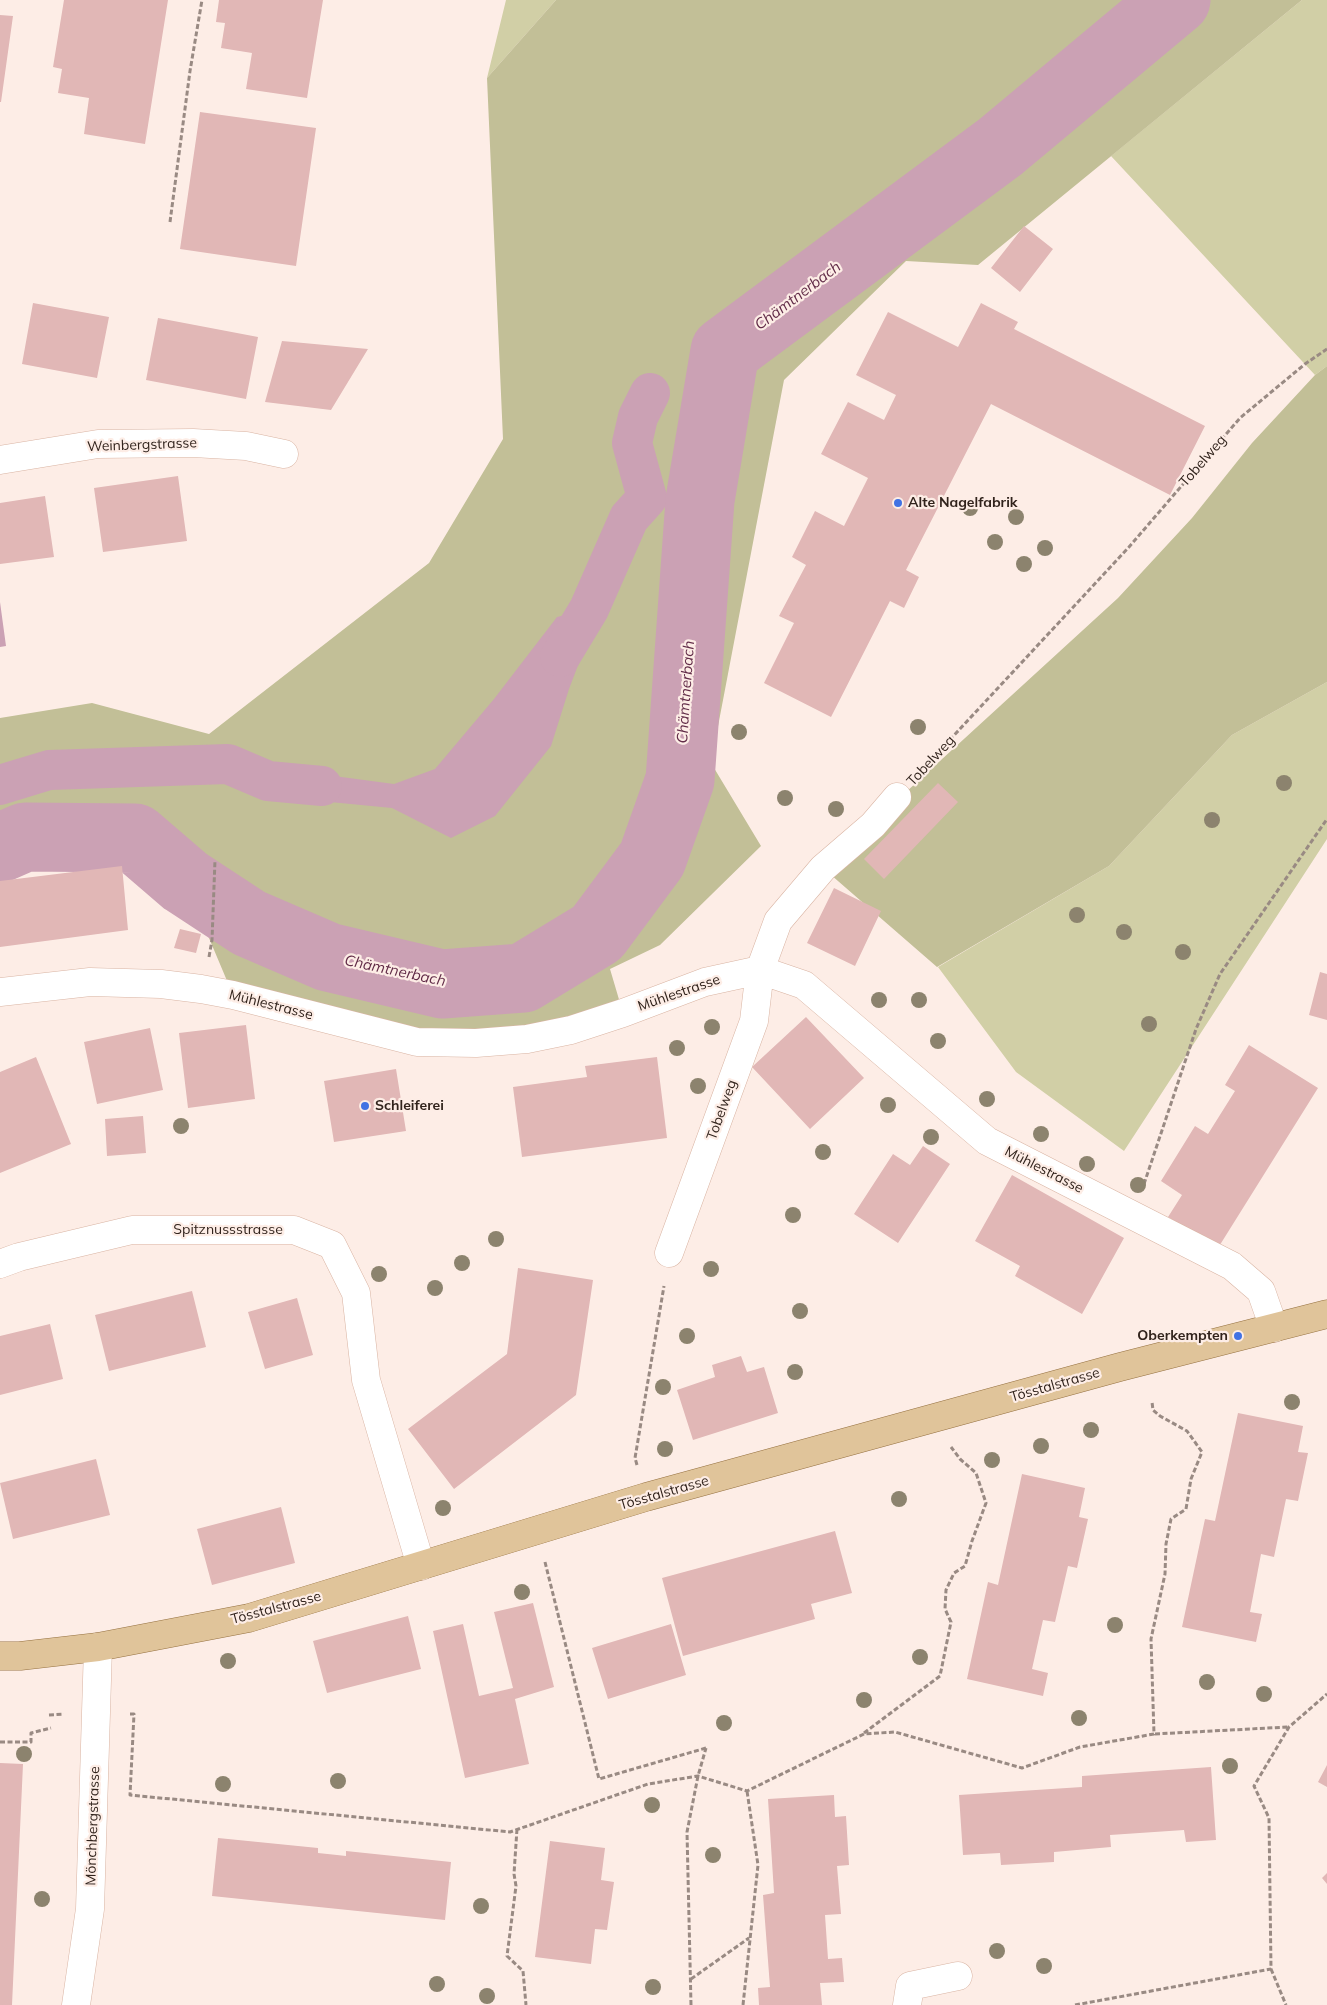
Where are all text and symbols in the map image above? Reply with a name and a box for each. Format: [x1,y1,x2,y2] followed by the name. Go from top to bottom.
[751,258,845,334] water label: Chämtnerbach
[1176,432,1230,490] street label: Tobelweg
[87,435,197,455] street label: Weinbergstrasse
[908,495,1018,511] place label: Alte Nagelfabrik
[892,497,904,509] marker: Alte Nagelfabrik
[673,640,699,744] water label: Chämtnerbach
[903,732,959,790] street label: Tobelweg
[343,951,447,991] water label: Chämtnerbach
[636,971,722,1015] street label: Mühlestrasse
[227,986,315,1024] street label: Mühlestrasse
[703,1078,741,1142] street label: Tobelweg
[375,1098,444,1114] place label: Schleiferei
[359,1100,371,1112] marker: Schleiferei
[1002,1143,1086,1197] street label: Mühlestrasse
[173,1222,283,1238] street label: Spitznussstrasse
[1137,1328,1228,1344] place label: Oberkempten
[1232,1330,1244,1342] marker: Oberkempten
[1008,1364,1102,1406] street label: Tösstalstrasse
[617,1472,711,1514] street label: Tösstalstrasse
[229,1588,323,1628] street label: Tösstalstrasse
[83,1766,103,1886] street label: Mönchbergstrasse

